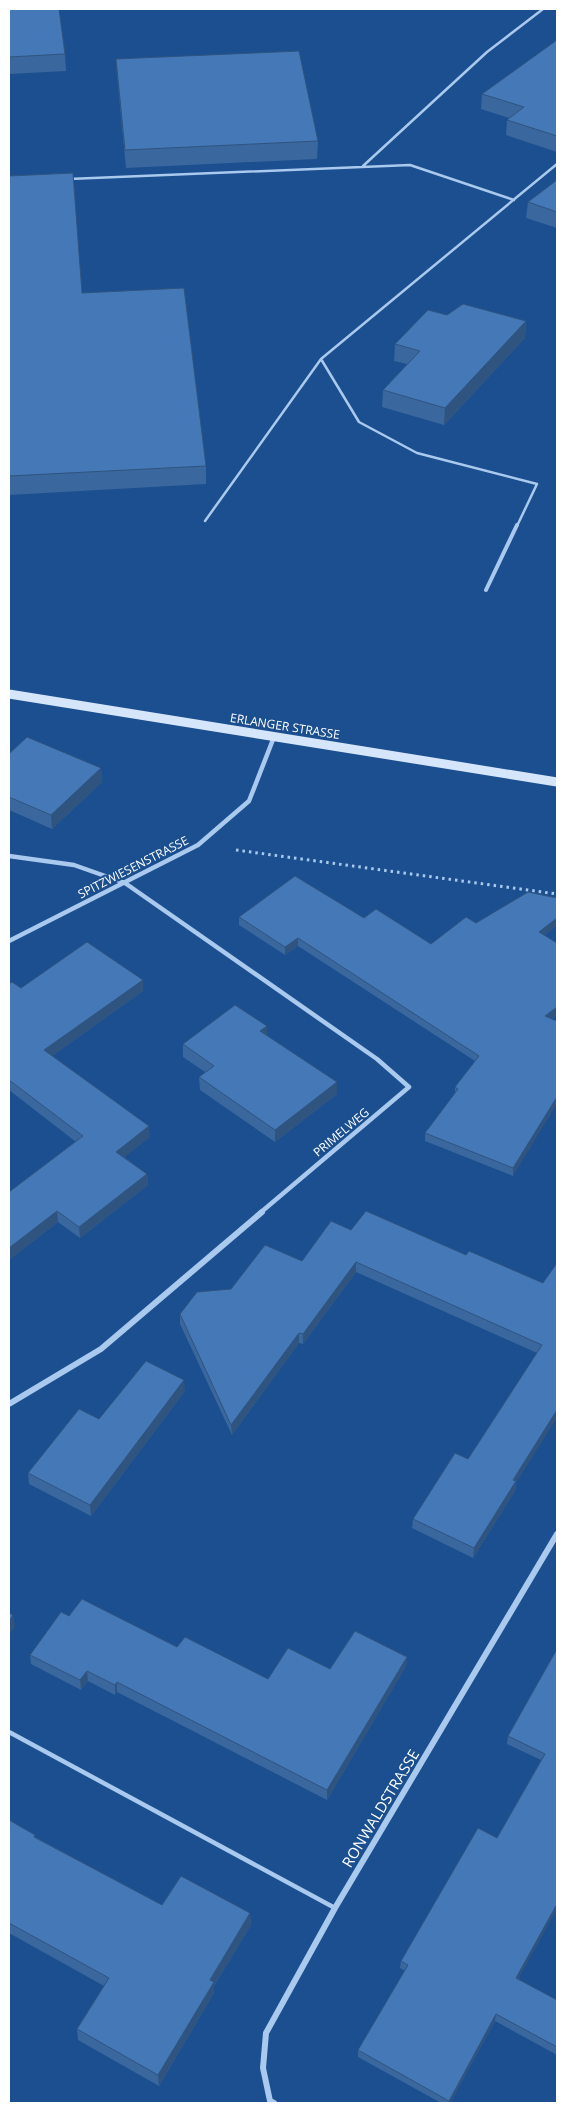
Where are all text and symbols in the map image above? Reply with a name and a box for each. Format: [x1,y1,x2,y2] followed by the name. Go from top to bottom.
[229,709,341,743] street label: ERLANGER STRASSE
[75,832,191,902] street label: SPITZWIESENSTRASSE
[309,1104,373,1160] street label: PRIMELWEG
[337,1745,423,1871] street label: RONWALDSTRASSE

